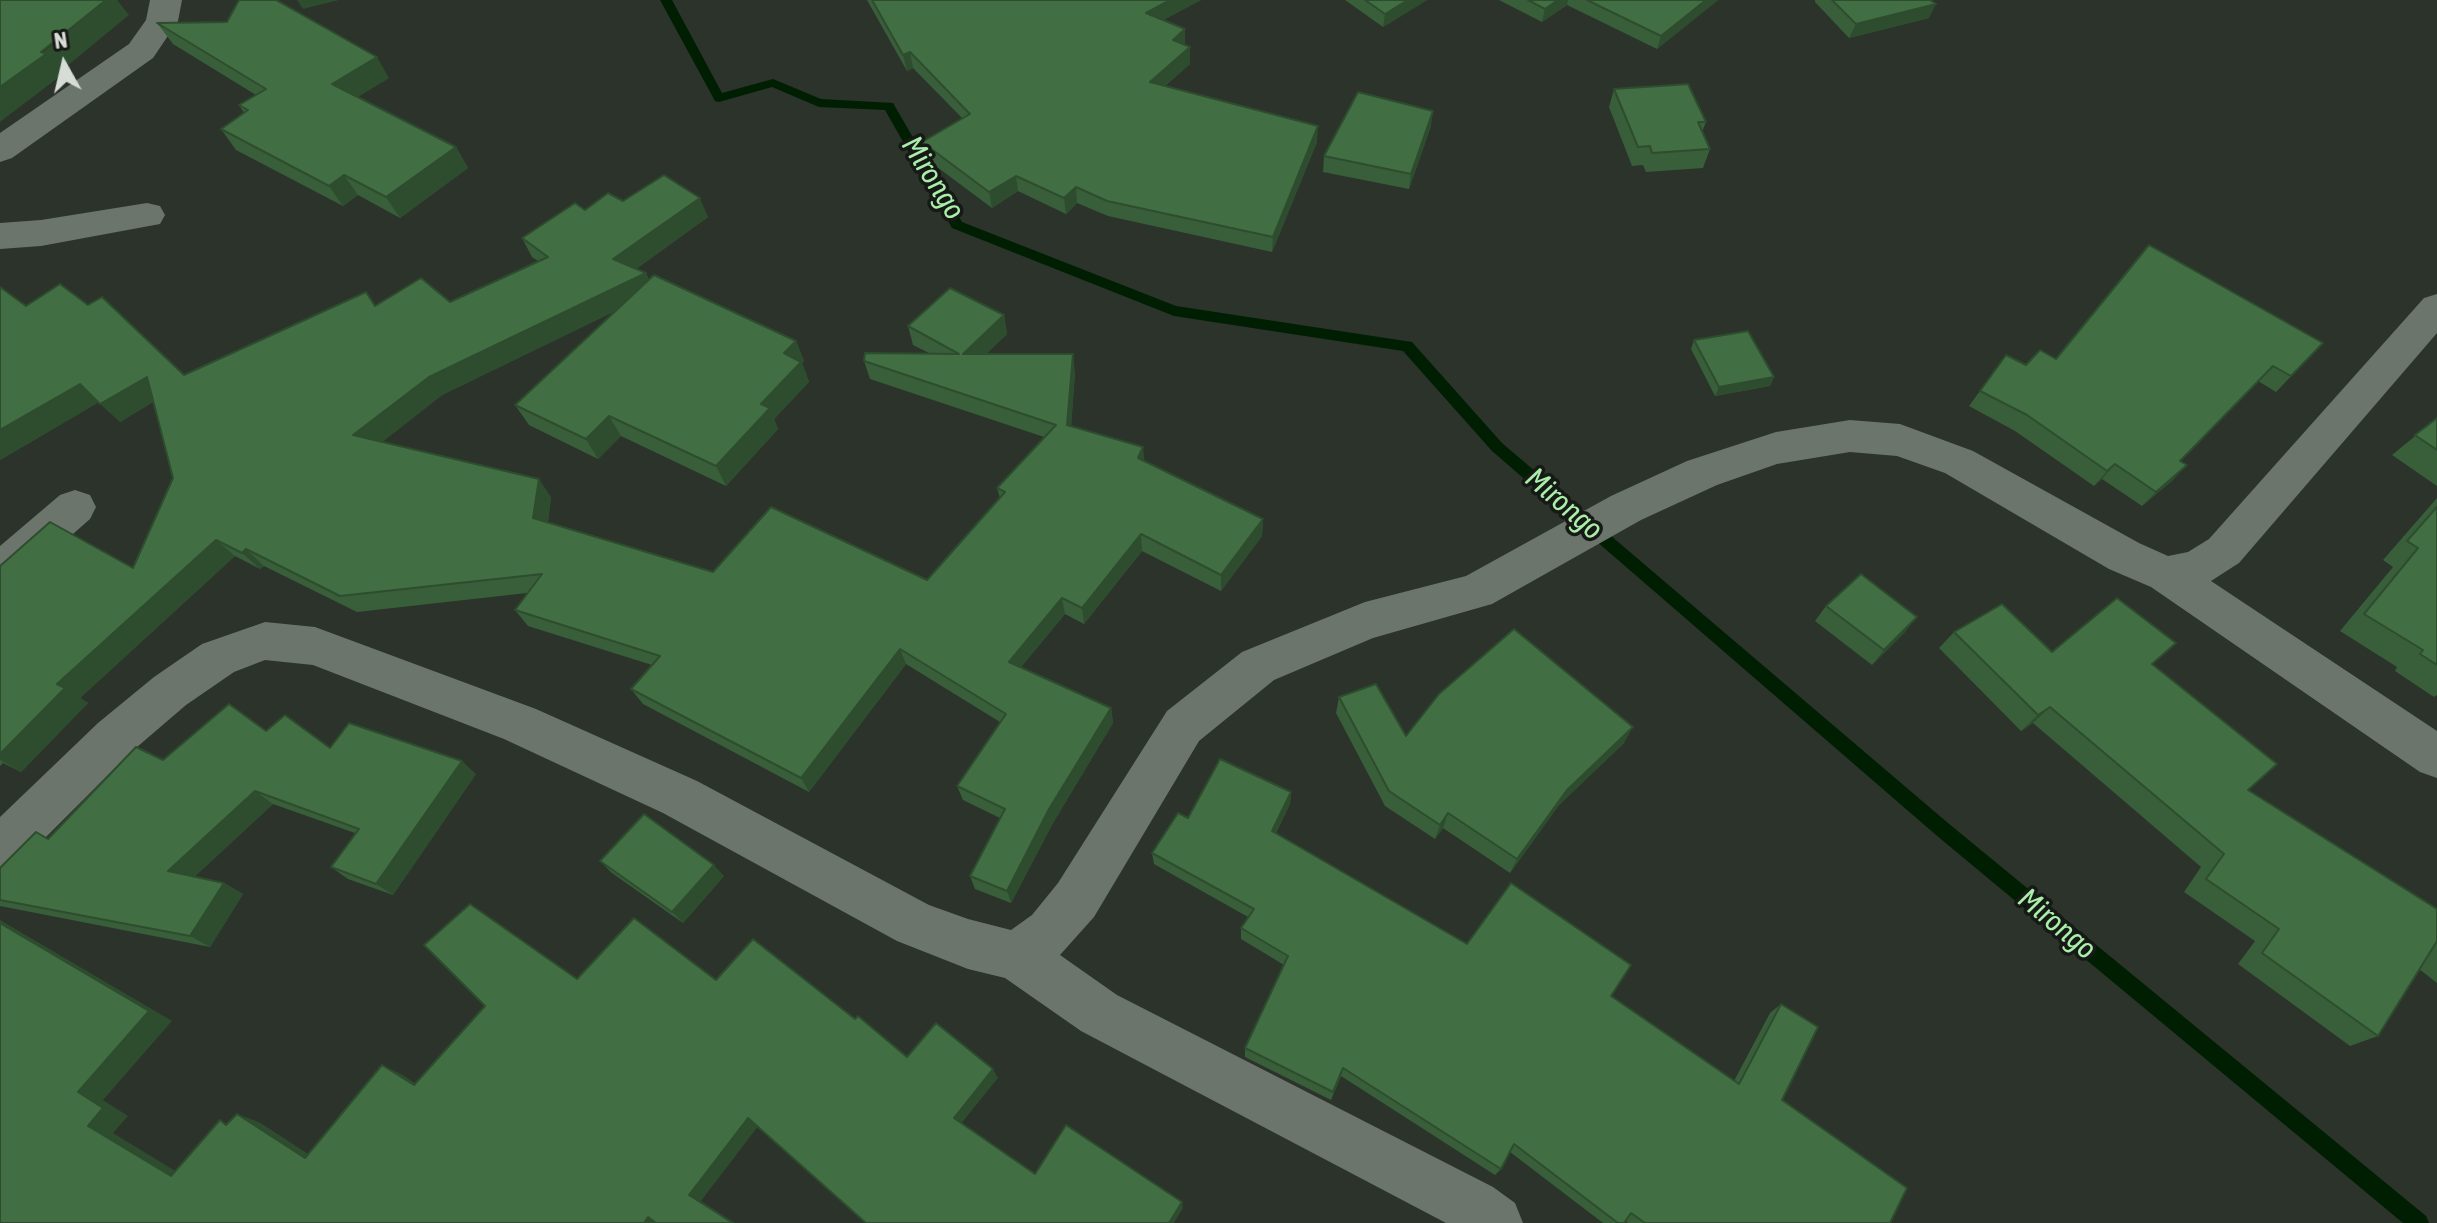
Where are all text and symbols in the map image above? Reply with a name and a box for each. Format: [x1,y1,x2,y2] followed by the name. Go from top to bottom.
[24,24,104,104] north arrow
[52,26,69,54] text: N
[894,130,972,226] water label: Mirongo
[1518,460,1610,548] water label: Mirongo
[2010,881,2104,967] water label: Mirongo

